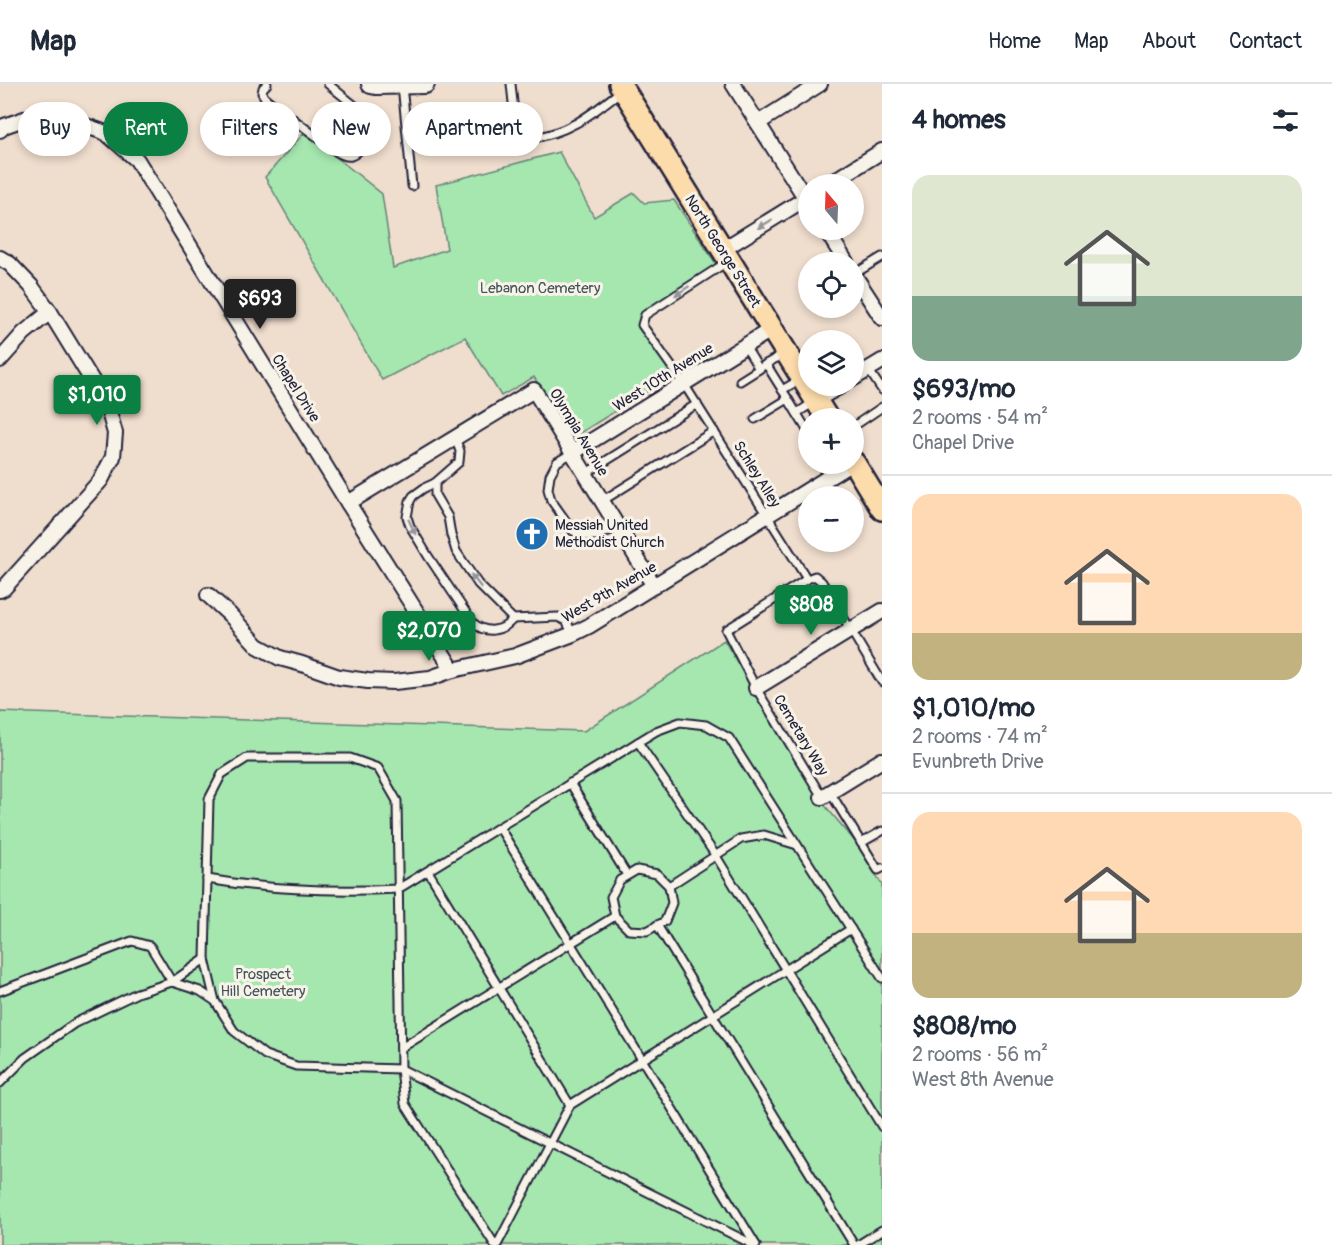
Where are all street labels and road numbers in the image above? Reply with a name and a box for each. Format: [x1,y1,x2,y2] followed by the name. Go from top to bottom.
[680,191,765,312] street label: North George Street
[610,339,717,416] street label: West 10th Avenue
[267,351,324,426] street label: Chapel Drive
[545,385,612,480] street label: Olympia Avenue
[729,438,785,511] street label: Schley Alley
[558,557,661,627] street label: West 9th Avenue
[769,691,833,780] street label: Cemetary Way

